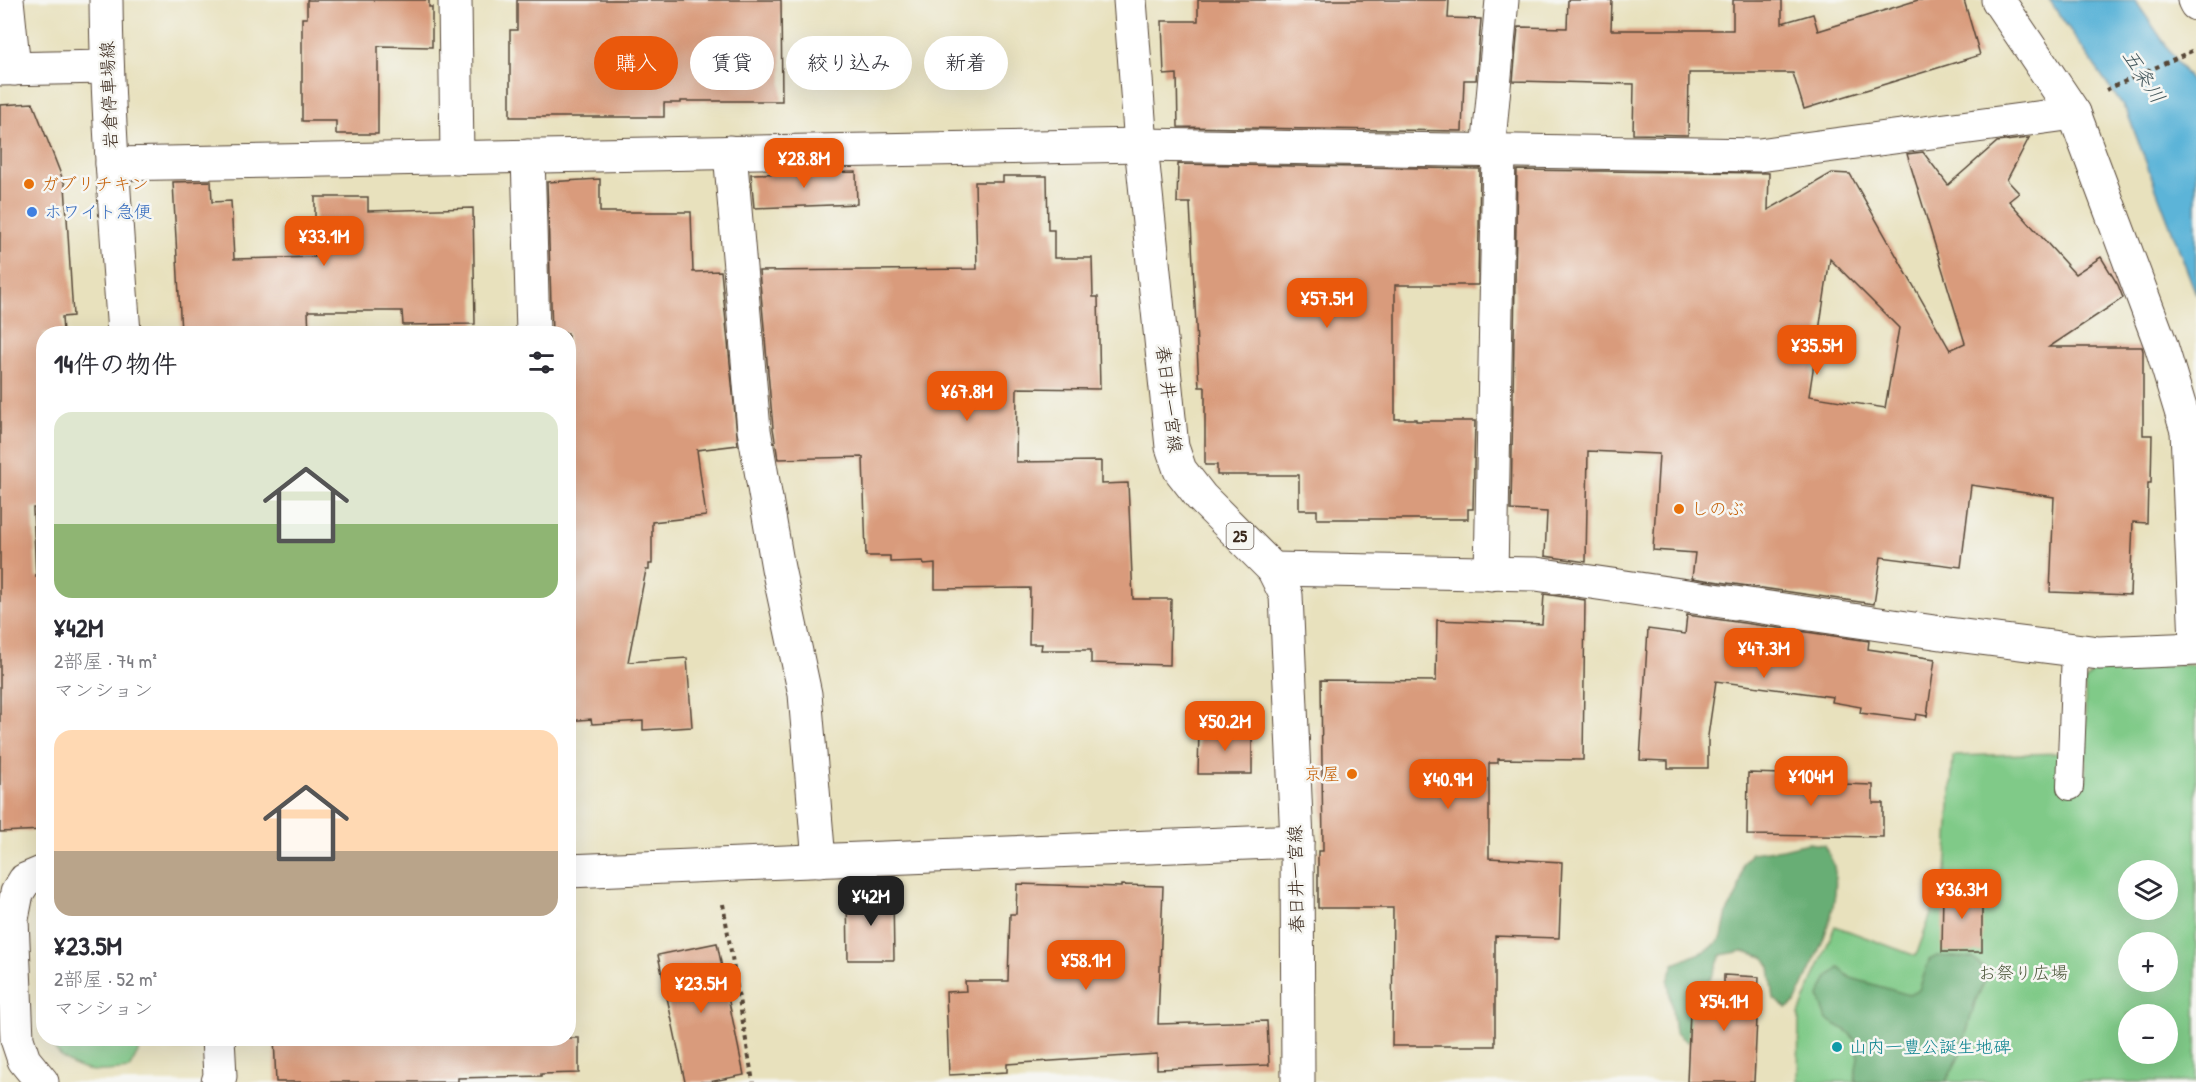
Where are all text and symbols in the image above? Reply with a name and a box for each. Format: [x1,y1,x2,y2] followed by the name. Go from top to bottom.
[594,36,678,90] chip: 購入
[690,36,774,90] chip: 賃貸
[786,36,912,90] chip: 絞り込み
[924,36,1008,90] chip: 新着
[94,41,123,149] street label: 岩倉停車場線
[2117,43,2172,108] water label: 五条川
[755,138,853,189] pin: ¥28.8M
[778,144,830,171] text: ¥28.8M
[41,171,149,196] place label: ガブリチキン
[22,177,36,191] marker: ガブリチキン
[44,199,152,224] place label: ホワイト急便
[25,205,39,219] marker: ホワイト急便
[275,216,373,267] pin: ¥33.1M
[299,222,349,249] text: ¥33.1M
[1278,278,1376,329] pin: ¥57.5M
[1301,284,1353,311] text: ¥57.5M
[1768,325,1866,376] pin: ¥35.5M
[1791,331,1843,358] text: ¥35.5M
[1151,344,1188,454] street label: 春日井一宮線
[54,346,177,381] text: 14件の物件
[525,346,558,379] icon: filters
[918,371,1016,422] pin: ¥67.8M
[941,377,993,404] text: ¥67.8M
[252,451,360,559] icon: home
[1691,496,1745,521] place label: しのぶ
[1672,502,1686,516] marker: しのぶ
[1226,523,1254,549] road number: 25
[54,610,103,645] text: ¥42M
[1715,628,1813,679] pin: ¥47.3M
[1738,634,1790,661] text: ¥47.3M
[54,647,157,674] text: 2部屋 · 74 m²
[54,676,153,703] text: マンション
[1176,701,1274,752] pin: ¥50.2M
[1199,707,1251,734] text: ¥50.2M
[1769,756,1853,807] pin: ¥104M
[1399,759,1497,810] pin: ¥40.9M
[1304,761,1340,786] place label: 京屋
[1789,762,1833,789] text: ¥104M
[1423,765,1473,792] text: ¥40.9M
[1345,767,1359,781] marker: 京屋
[252,769,360,877] icon: home
[1282,825,1309,933] street label: 春日井一宮線
[2118,860,2178,1064] map controls
[2118,860,2178,920] button: layers
[1913,869,2011,920] pin: ¥36.3M
[1936,875,1988,902] text: ¥36.3M
[835,876,907,927] pin: ¥42M
[852,882,890,909] text: ¥42M
[54,928,122,963] text: ¥23.5M
[2118,932,2178,992] button: +
[1037,940,1135,991] pin: ¥58.1M
[1061,946,1111,973] text: ¥58.1M
[1978,960,2068,985] park label: お祭り広場
[652,963,750,1014] pin: ¥23.5M
[54,965,157,992] text: 2部屋 · 52 m²
[675,969,727,996] text: ¥23.5M
[1675,981,1773,1032] pin: ¥54.1M
[1700,987,1748,1014] text: ¥54.1M
[54,994,153,1021] text: マンション
[2118,1004,2178,1064] button: −
[1849,1034,2011,1059] place label: 山内一豊公誕生地碑
[1830,1040,1844,1054] marker: 山内一豊公誕生地碑

